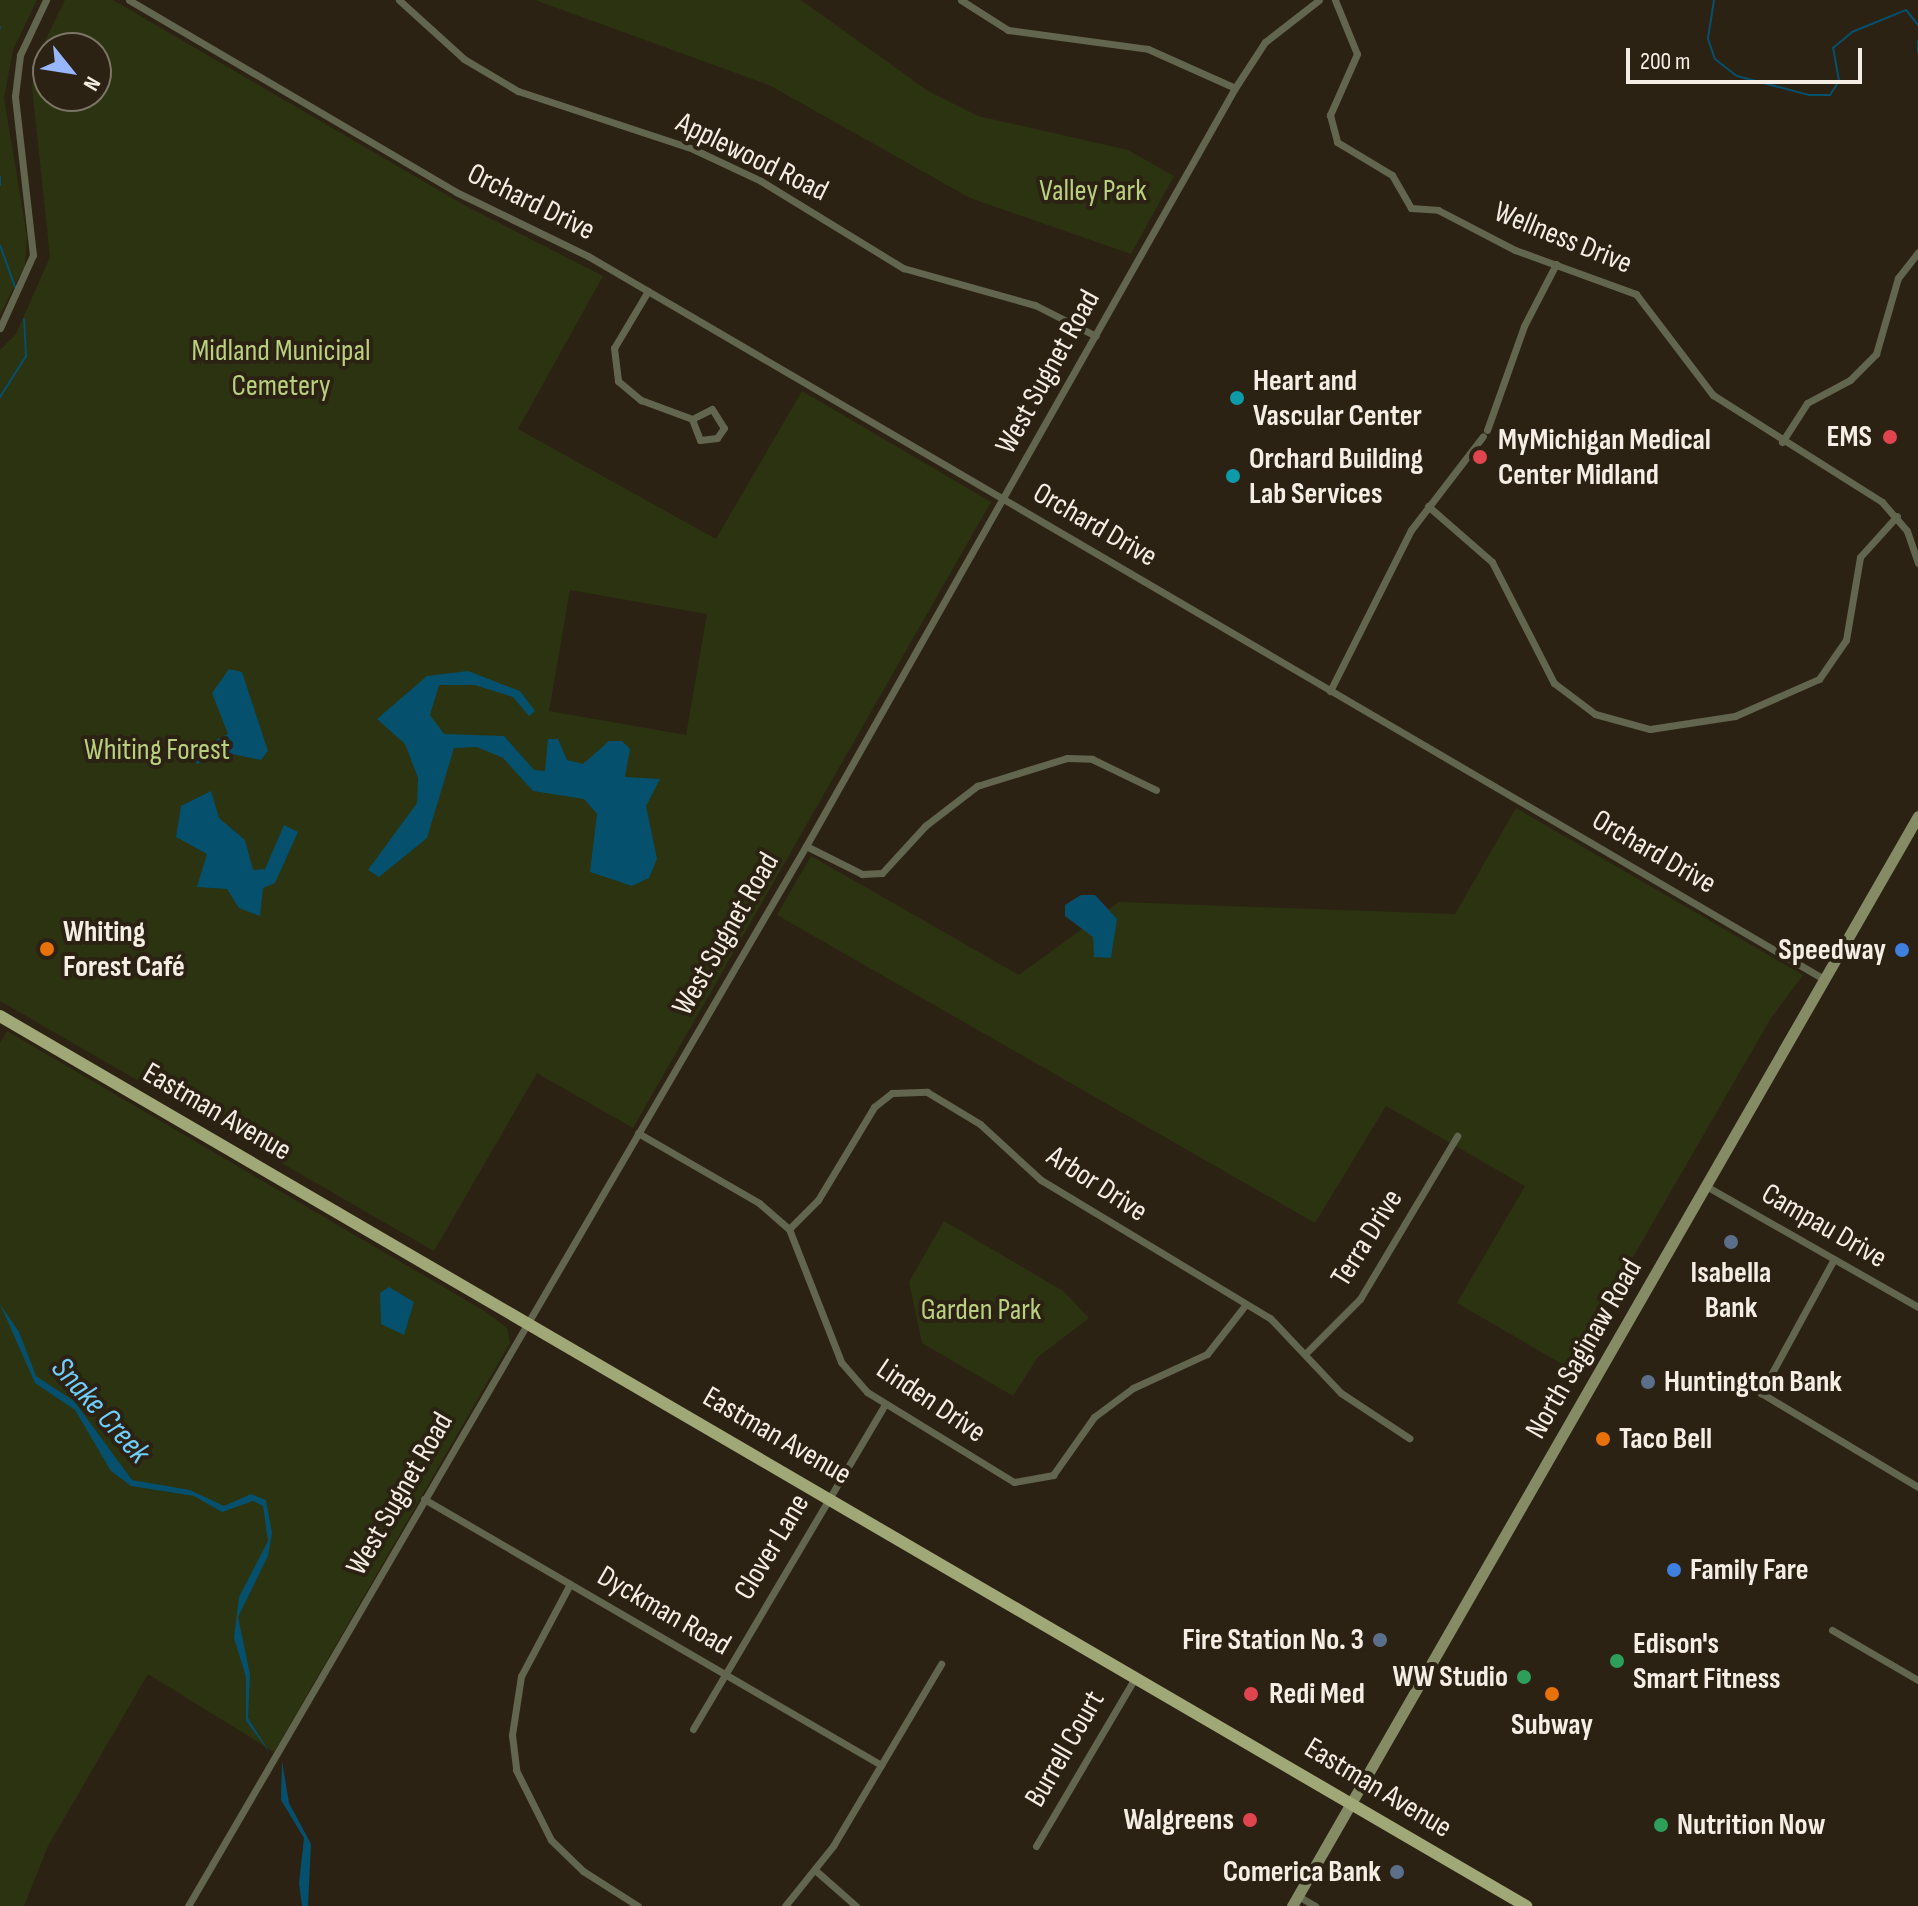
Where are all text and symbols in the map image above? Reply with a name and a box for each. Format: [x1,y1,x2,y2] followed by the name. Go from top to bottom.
[32,32,112,112] north arrow
[1630,32,1866,82] scale bar
[1640,47,1691,76] text: 200 m
[77,71,106,95] text: N
[670,105,834,209] street label: Applewood Road
[461,156,601,248] street label: Orchard Drive
[1039,173,1147,209] park label: Valley Park
[1489,194,1637,282] street label: Wellness Drive
[988,284,1108,460] street label: West Sugnet Road
[191,333,371,404] park label: Midland Municipal Cemetery
[1253,363,1422,434] place label: Heart and Vascular Center
[1228,389,1246,407] marker: Heart and Vascular Center
[1826,419,1872,455] place label: EMS
[1498,422,1711,492] place label: MyMichigan Medical Center Midland
[1879,426,1901,448] marker: EMS
[1249,441,1423,512] place label: Orchard Building Lab Services
[1469,446,1491,468] marker: MyMichigan Medical Center Midland
[1224,467,1242,485] marker: Orchard Building Lab Services
[1027,475,1163,575] street label: Orchard Drive
[84,732,230,768] park label: Whiting Forest
[1586,802,1722,902] street label: Orchard Drive
[665,846,787,1022] street label: West Sugnet Road
[63,914,185,984] place label: Whiting Forest Café
[1778,932,1886,968] place label: Speedway
[38,940,56,958] marker: Whiting Forest Café
[1893,941,1911,959] marker: Speedway
[136,1055,298,1169] street label: Eastman Avenue
[1040,1138,1154,1230] street label: Arbor Drive
[1755,1176,1893,1276] street label: Campau Drive
[1323,1183,1411,1293] street label: Terra Drive
[1722,1233,1740,1251] marker: Isabella Bank
[1518,1253,1650,1445] street label: North Saginaw Road
[1691,1255,1771,1326] place label: Isabella Bank
[921,1292,1041,1328] park label: Garden Park
[42,1350,158,1472] water label: Snake Creek
[870,1351,992,1451] street label: Linden Drive
[1664,1364,1842,1400] place label: Huntington Bank
[1639,1373,1657,1391] marker: Huntington Bank
[696,1379,858,1493] street label: Eastman Avenue
[339,1406,461,1582] street label: West Sugnet Road
[1619,1421,1712,1457] place label: Taco Bell
[1594,1430,1612,1448] marker: Taco Bell
[727,1488,817,1606] street label: Clover Lane
[1690,1552,1809,1588] place label: Family Fare
[591,1558,737,1664] street label: Dyckman Road
[1665,1561,1683,1579] marker: Family Fare
[1182,1622,1364,1658] place label: Fire Station No. 3
[1633,1626,1781,1696] place label: Edison's Smart Fitness
[1371,1631,1389,1649] marker: Fire Station No. 3
[1608,1652,1626,1670] marker: Edison's Smart Fitness
[1393,1659,1508,1695] place label: WW Studio
[1515,1668,1533,1686] marker: WW Studio
[1269,1676,1365,1712] place label: Redi Med
[1240,1683,1262,1705] marker: Redi Med
[1017,1685,1113,1813] street label: Burrell Court
[1543,1685,1561,1703] marker: Subway
[1511,1707,1593,1743] place label: Subway
[1298,1730,1458,1846] street label: Eastman Avenue
[1123,1802,1234,1838] place label: Walgreens
[1677,1807,1826,1843] place label: Nutrition Now
[1241,1811,1259,1829] marker: Walgreens
[1652,1816,1670,1834] marker: Nutrition Now
[1223,1854,1381,1890] place label: Comerica Bank
[1388,1863,1406,1881] marker: Comerica Bank

